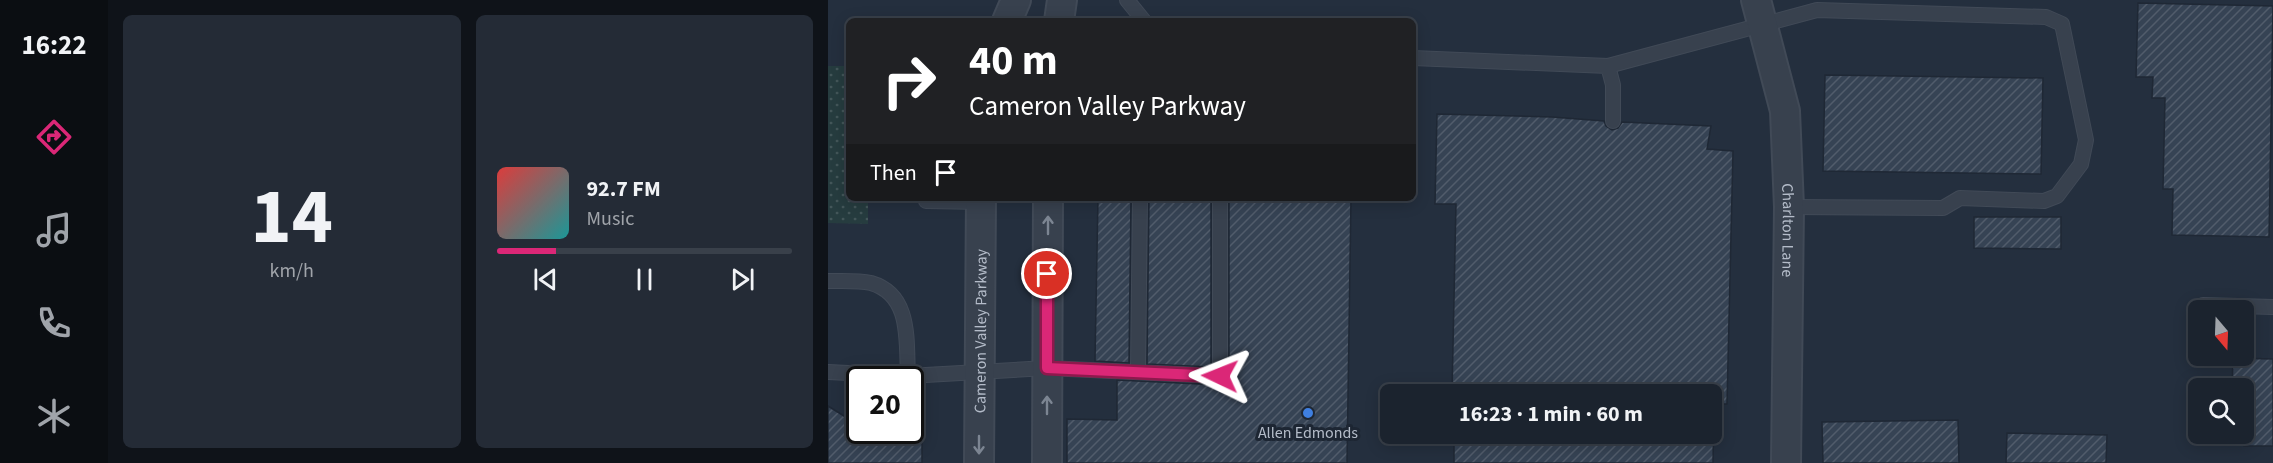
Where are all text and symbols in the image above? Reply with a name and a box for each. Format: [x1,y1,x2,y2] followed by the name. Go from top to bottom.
[21,26,87,65] text: 16:22
[969,31,1058,91] text: 40 m
[870,42,948,120] icon: right
[969,87,1246,126] text: Cameron Valley Parkway
[33,116,75,158] icon: directions
[929,156,962,189] icon: arrive
[870,157,917,189] text: Then
[251,162,333,273] text: 14
[587,173,661,205] text: 92.7 FM
[1776,183,1799,277] street label: Charlton Lane
[587,205,634,233] text: Music
[33,209,75,251] icon: music
[1042,215,1054,235] one-way arrow
[969,248,993,413] street label: Cameron Valley Parkway
[1021,248,1072,299] pin
[270,257,314,285] text: km/h
[1030,257,1063,290] icon: arrive
[529,263,562,296] icon: previous
[628,263,661,296] icon: pause
[726,263,759,296] icon: next
[2188,300,2254,366] north arrow
[2188,300,2254,444] map controls
[33,302,75,344] icon: phone
[1188,344,1252,408] position arrow
[846,366,924,444] speed limit sign: 20
[2188,378,2254,444] button: search
[33,395,75,437] icon: climate
[1041,395,1053,415] one-way arrow
[1459,398,1643,430] text: 16:23 · 1 min · 60 m
[1301,406,1315,420] marker: Allen Edmonds
[1258,422,1358,444] place label: Allen Edmonds
[973,435,985,455] one-way arrow

